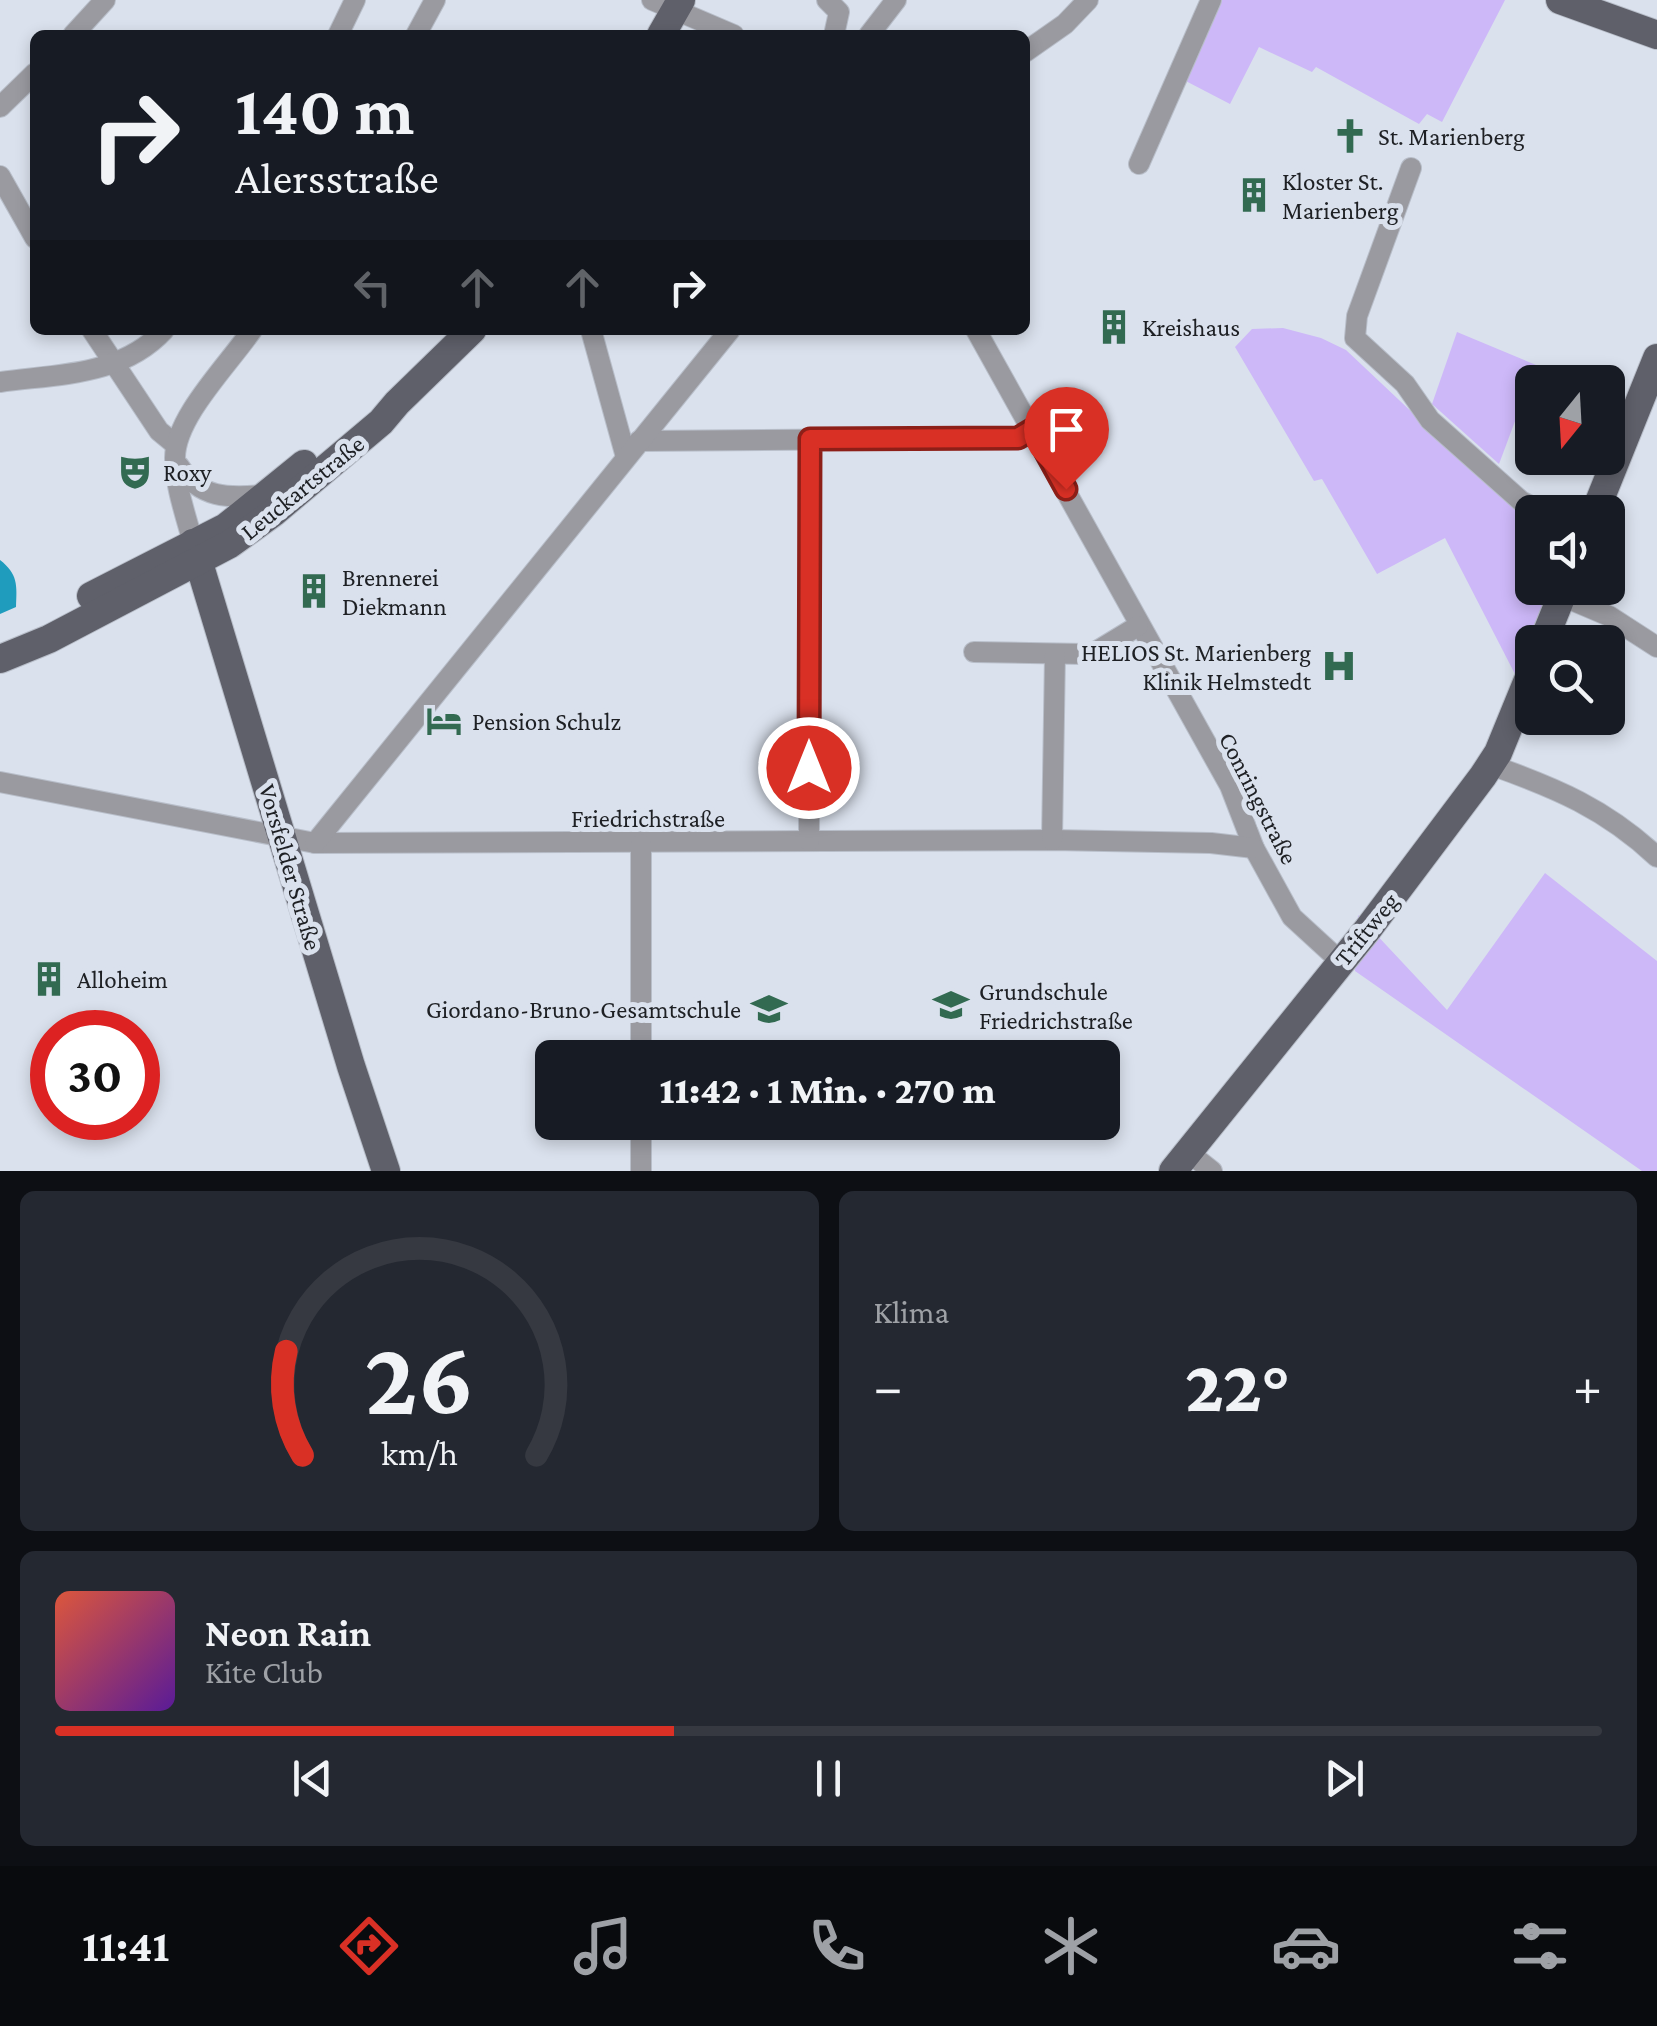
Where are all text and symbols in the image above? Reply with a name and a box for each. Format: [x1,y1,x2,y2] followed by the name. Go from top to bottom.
[70,70,200,200] icon: right
[235,71,414,149] text: 140 m
[1331,117,1369,155] church icon: St. Marienberg
[1378,123,1525,151] place label: St. Marienberg
[235,153,439,203] text: Alersstraße
[1282,168,1399,225] place label: Kloster St. Marienberg
[1235,176,1273,214] building icon: Kloster St. Marienberg
[345,260,400,315] icon: left
[450,260,505,315] icon: ahead
[555,260,610,315] icon: ahead
[660,260,715,315] icon: right
[1095,308,1133,346] building icon: Kreishaus
[1142,314,1240,341] place label: Kreishaus
[1515,365,1625,475] north arrow
[1515,365,1625,735] map controls
[1024,387,1109,490] pin
[1039,402,1094,457] icon: arrive
[235,430,369,545] street label: Leuckartstraße
[116,453,154,491] theatre icon: Roxy
[163,459,212,487] place label: Roxy
[1515,495,1625,605] button: sound
[342,564,447,620] place label: Brennerei Diekmann
[295,572,333,610] building icon: Brennerei Diekmann
[1515,625,1625,735] button: search
[1081,639,1312,695] place label: HELIOS St. Marienberg Klinik Helmstedt
[1320,647,1358,685] hospital icon: HELIOS St. Marienberg Klinik Helmstedt
[425,702,463,740] hotel icon: Pension Schulz
[472,708,621,735] place label: Pension Schulz
[757,716,861,820] position arrow
[1213,728,1303,869] street label: Conringstraße
[254,781,327,953] street label: Vorsfelder Straße
[571,805,725,832] street label: Friedrichstraße
[1329,887,1405,972] street label: Triftweg
[30,960,68,998] building icon: Alloheim
[77,966,168,993] place label: Alloheim
[979,978,1133,1034] place label: Grundschule Friedrichstraße
[932,986,970,1024] school or university icon: Grundschule Friedrichstraße
[750,990,788,1028] school or university icon: Giordano-Bruno-Gesamtschule
[426,996,741,1023] place label: Giordano-Bruno-Gesamtschule
[30,1010,160,1140] speed limit sign: 30
[659,1069,996,1111] text: 11:42 · 1 Min. · 270 m
[874,1294,949,1330] text: Klima
[364,1320,474,1435] text: 26
[1185,1344,1291,1427] text: 22°
[874,1356,903,1417] text: −
[1573,1356,1602,1417] text: +
[381,1433,458,1473] text: km/h
[205,1612,371,1654] text: Neon Rain
[205,1654,323,1690] text: Kite Club
[285,1751,340,1806] icon: previous
[801,1751,856,1806] icon: pause
[1317,1751,1372,1806] icon: next
[334,1911,404,1981] icon: directions
[568,1911,638,1981] icon: music
[802,1911,872,1981] icon: phone
[1036,1911,1106,1981] icon: climate
[1271,1911,1341,1981] icon: car
[1505,1911,1575,1981] icon: filters
[82,1921,169,1971] text: 11:41

